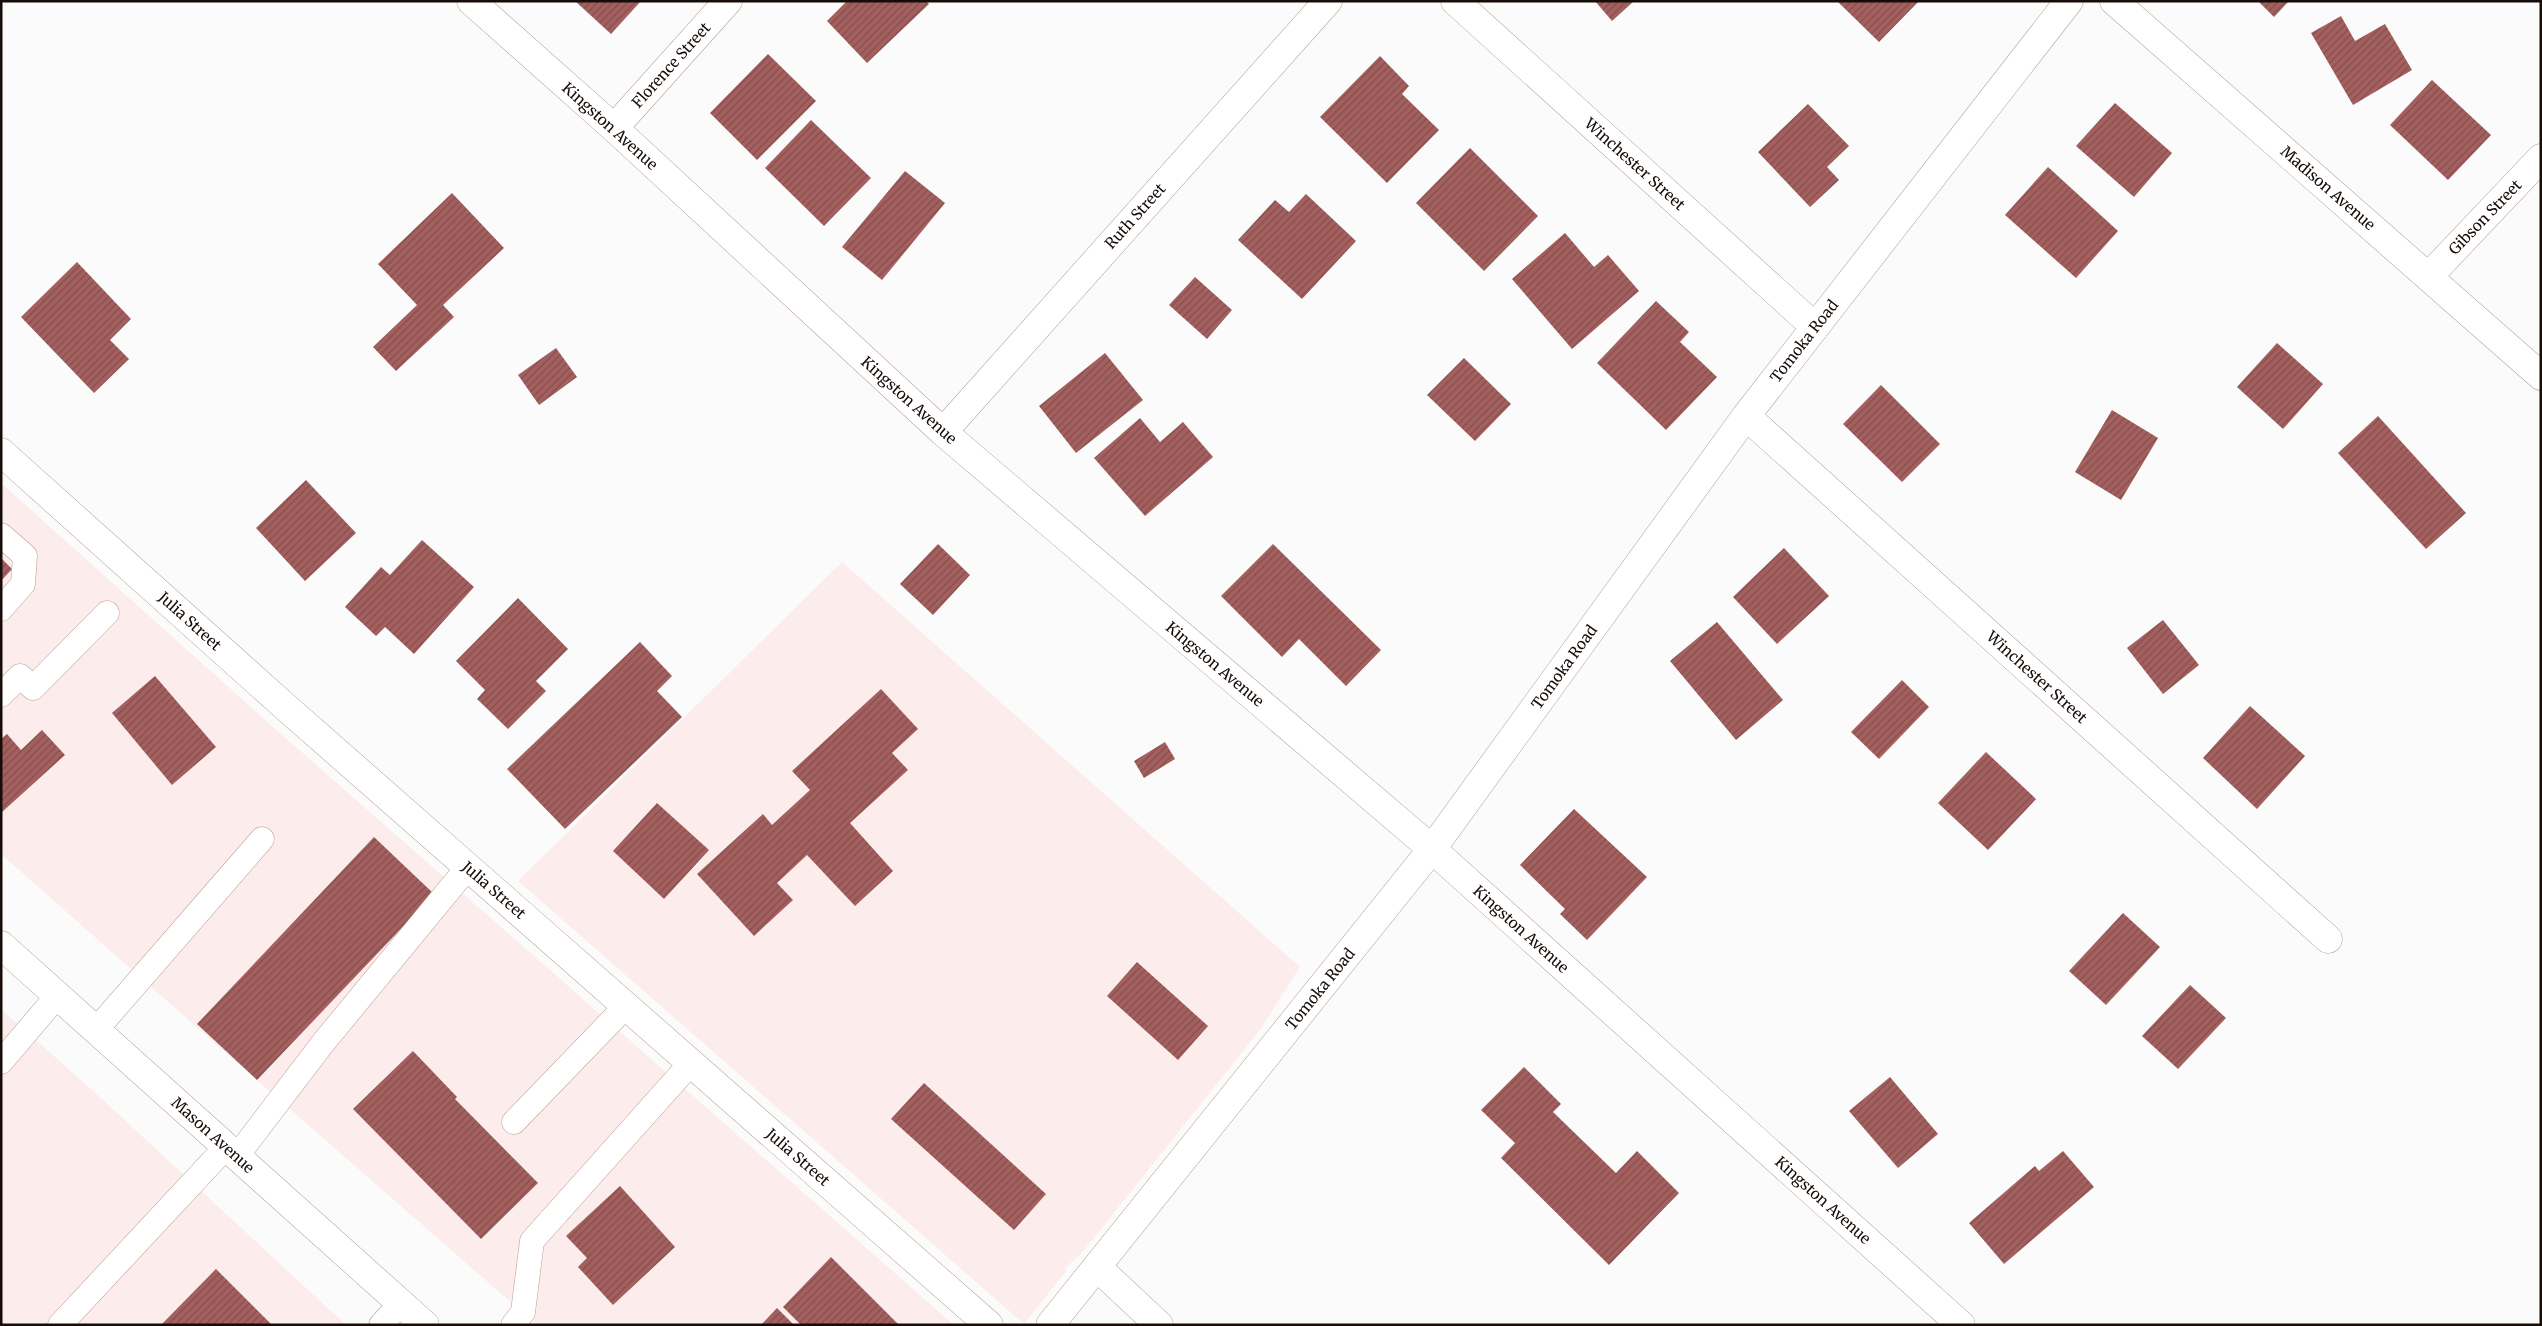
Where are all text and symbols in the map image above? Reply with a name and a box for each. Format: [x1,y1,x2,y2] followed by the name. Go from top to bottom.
[628,18,714,112] street label: Florence Street
[558,78,662,174] street label: Kingston Avenue
[1580,113,1689,214] street label: Winchester Street
[2277,142,2379,234] street label: Madison Avenue
[2445,175,2526,258] street label: Gibson Street
[1101,179,1169,253] street label: Ruth Street
[1766,296,1842,386] street label: Tomoka Road
[857,352,961,448] street label: Kingston Avenue
[154,587,226,654] street label: Julia Street
[1162,617,1268,711] street label: Kingston Avenue
[1527,621,1601,713] street label: Tomoka Road
[1982,626,2091,727] street label: Winchester Street
[457,856,530,923] street label: Julia Street
[1469,881,1573,977] street label: Kingston Avenue
[1281,944,1359,1034] street label: Tomoka Road
[168,1093,259,1177] street label: Mason Avenue
[761,1123,834,1190] street label: Julia Street
[1771,1152,1875,1248] street label: Kingston Avenue

